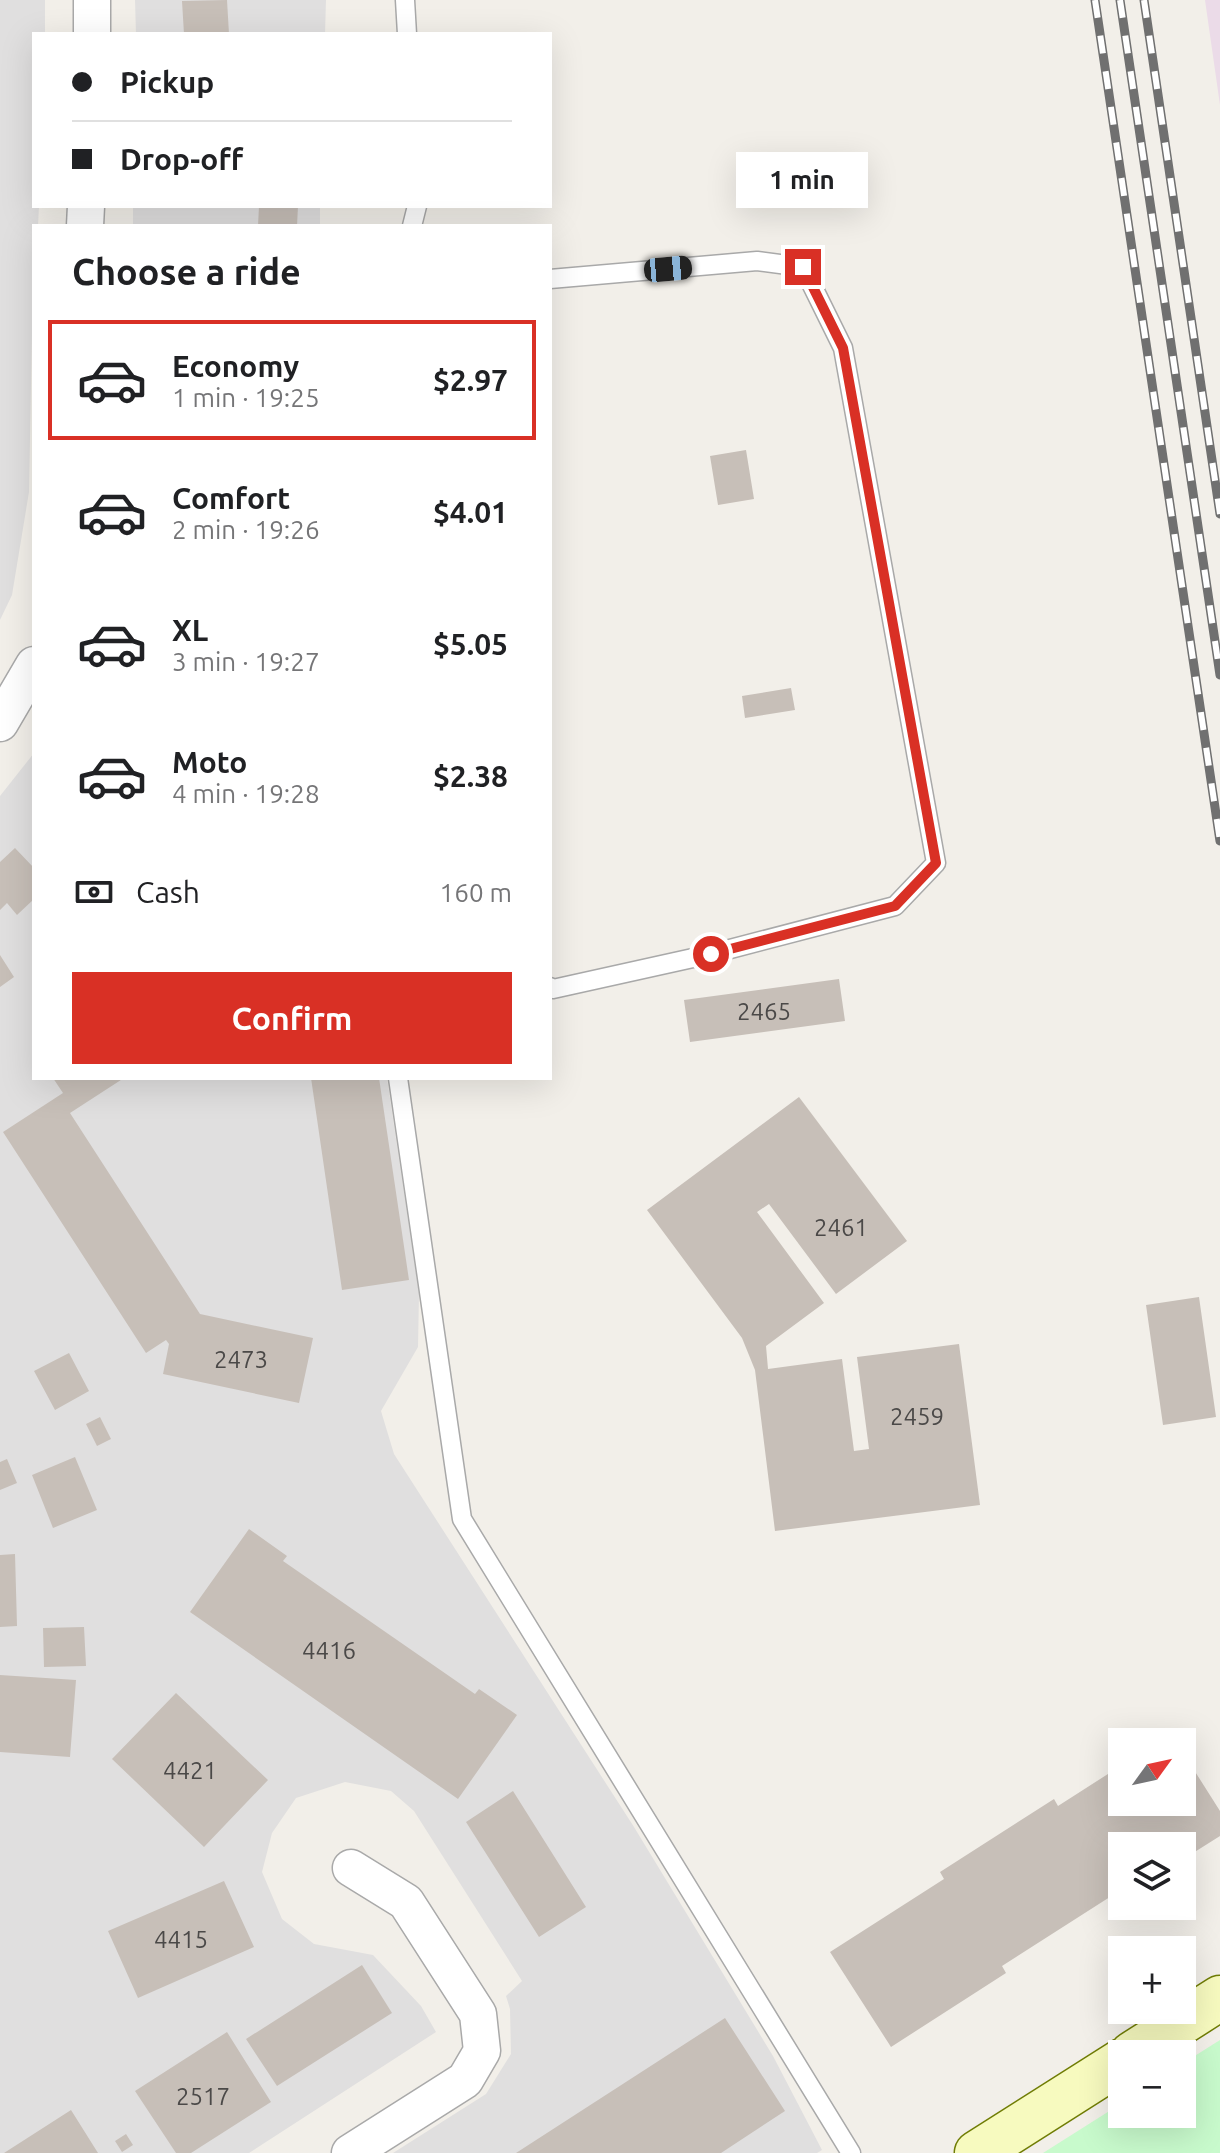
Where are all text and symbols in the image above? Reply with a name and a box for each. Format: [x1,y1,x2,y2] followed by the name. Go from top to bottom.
[120,65,214,99] text: Pickup
[120,142,243,176] text: Drop-off
[737,151,869,207] callout: 1 min
[769,165,835,194] text: 1 min
[785,249,821,285] route end
[72,251,301,292] text: Choose a ride
[643,255,693,283] car
[76,344,148,416] icon: car
[172,349,299,383] text: Economy
[433,363,508,397] text: $2.97
[172,383,320,412] text: 1 min · 19:25
[76,476,148,548] icon: car
[172,481,290,515] text: Comfort
[433,495,508,529] text: $4.01
[172,515,320,544] text: 2 min · 19:26
[76,608,148,680] icon: car
[172,613,208,647] text: XL
[433,627,508,661] text: $5.05
[172,647,320,676] text: 3 min · 19:27
[76,740,148,812] icon: car
[172,745,247,779] text: Moto
[433,759,508,793] text: $2.38
[172,779,320,808] text: 4 min · 19:28
[72,870,116,914] icon: cash
[136,875,200,909] text: Cash
[440,878,512,907] text: 160 m
[693,936,729,972] route start
[72,972,512,1064] button: Confirm
[737,998,791,1025] house number: 2465
[814,1214,868,1241] house number: 2461
[214,1346,268,1373] house number: 2473
[890,1403,944,1430] house number: 2459
[302,1637,356,1664] house number: 4416
[1108,1728,1196,1816] north arrow
[1108,1728,1196,2128] map controls
[163,1757,217,1784] house number: 4421
[1108,1832,1196,1920] button: layers
[154,1926,208,1953] house number: 4415
[1108,1936,1196,2024] button: +
[1108,2040,1196,2128] button: −
[176,2083,230,2110] house number: 2517

